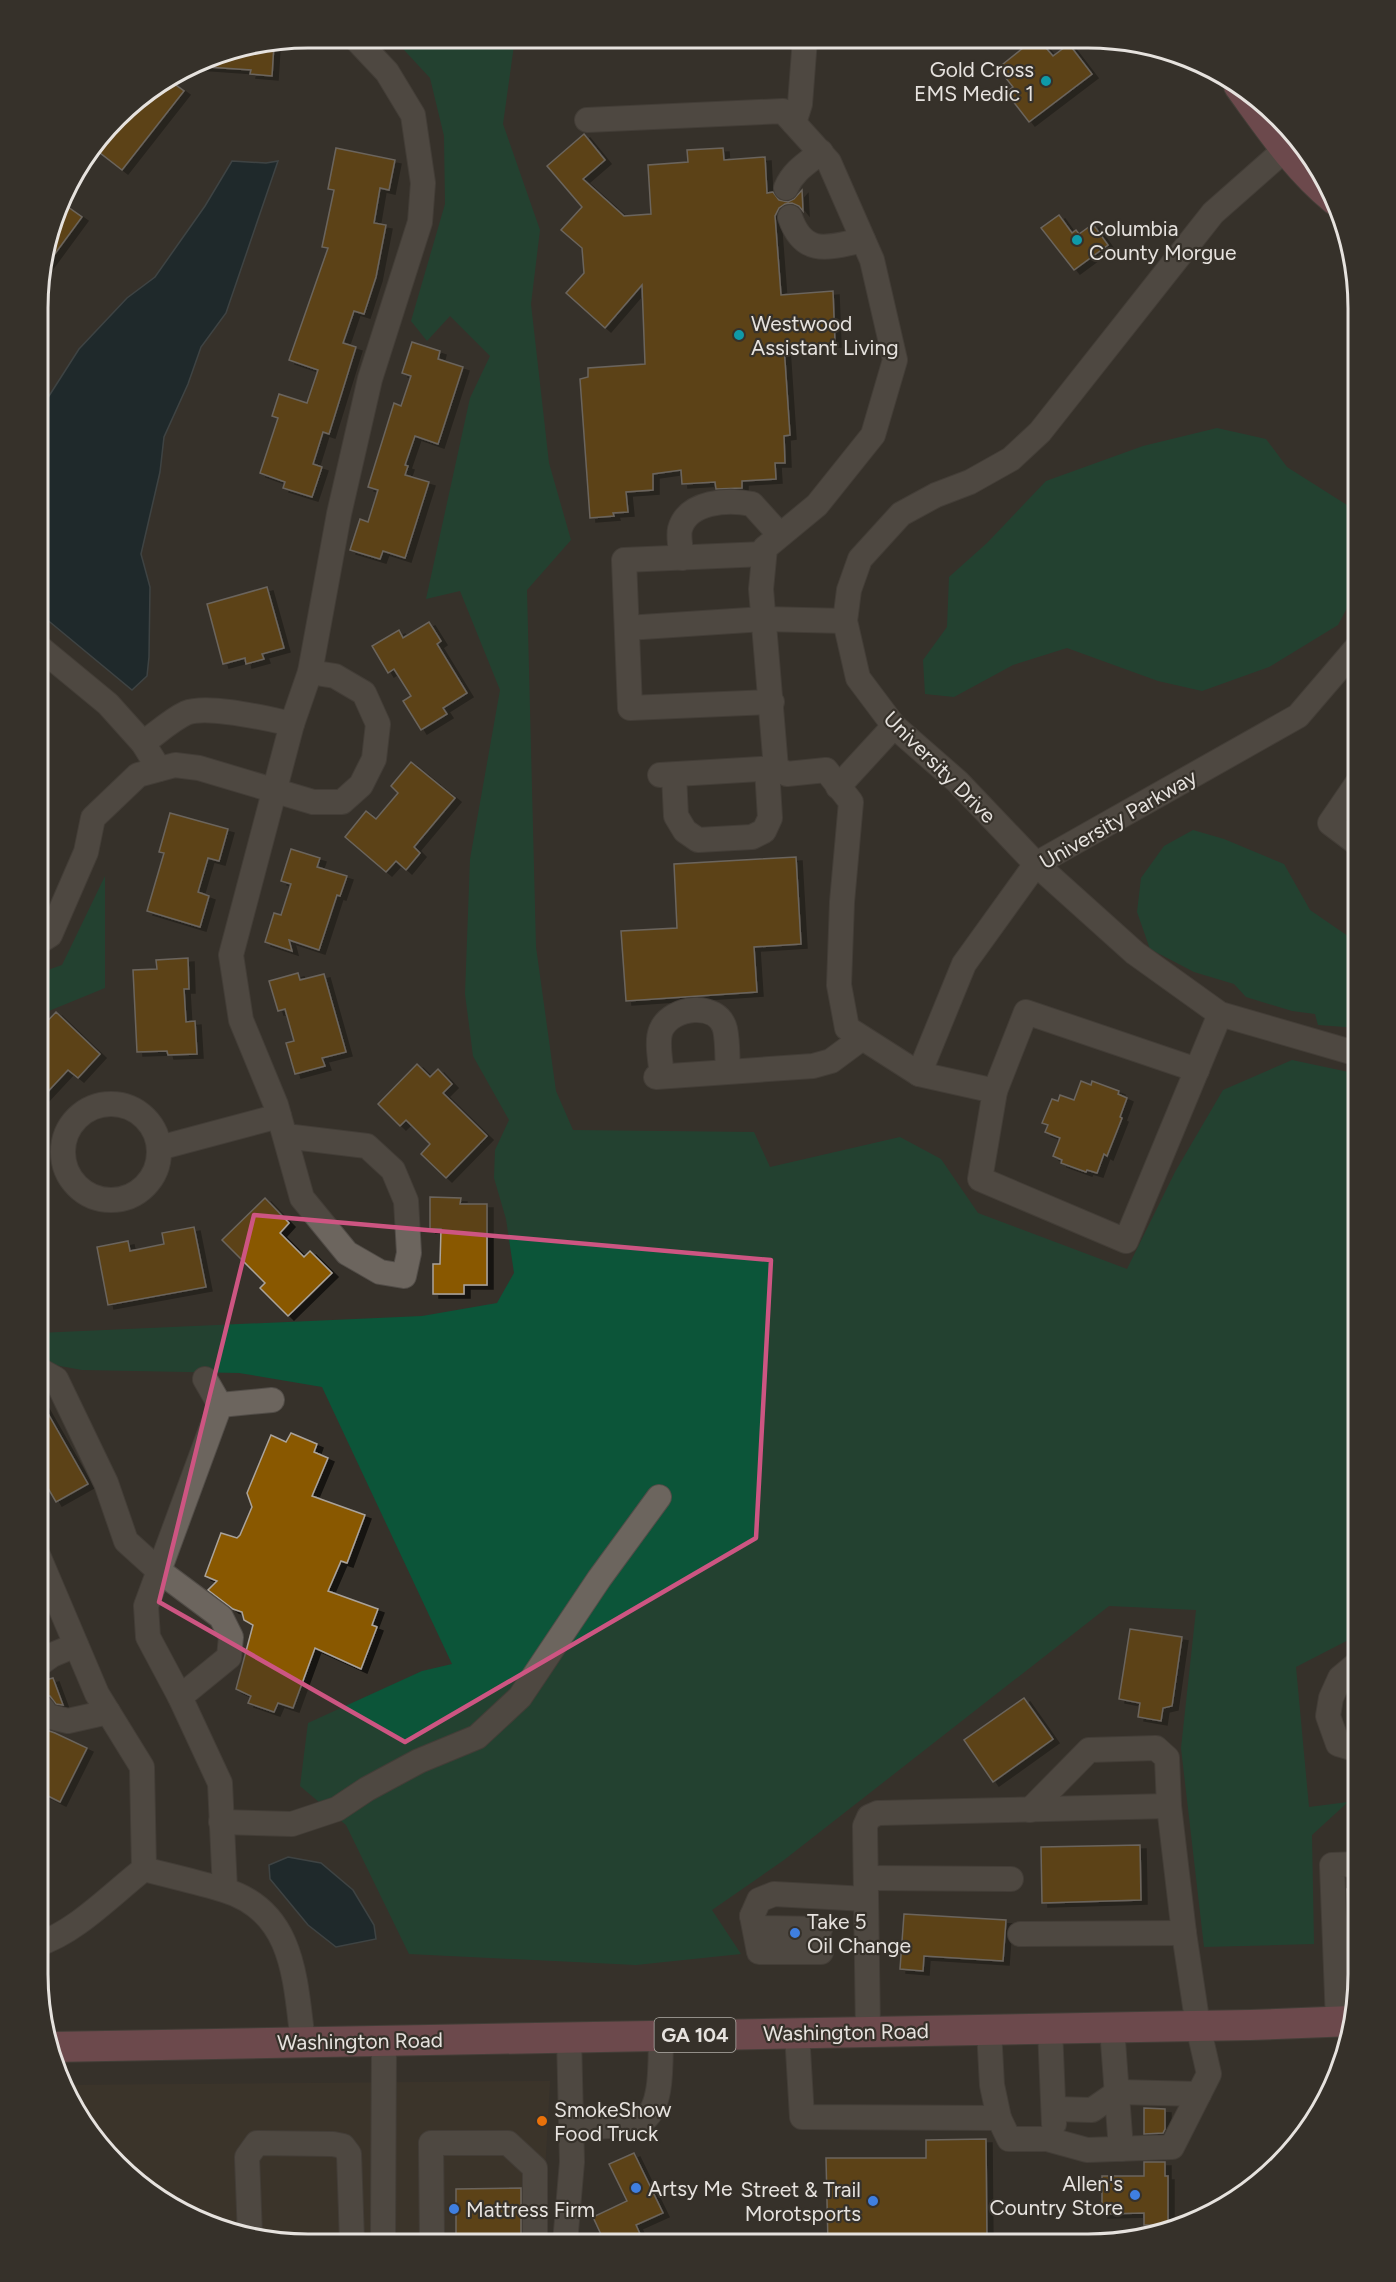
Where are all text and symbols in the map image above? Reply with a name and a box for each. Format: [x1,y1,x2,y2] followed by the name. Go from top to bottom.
[914,57,1034,106] place label: Gold Cross EMS Medic 1
[1039,74,1053,88] marker: Gold Cross EMS Medic 1
[1089,216,1236,265] place label: Columbia County Morgue
[1070,233,1084,247] marker: Columbia County Morgue
[751,311,899,360] place label: Westwood Assistant Living
[732,328,746,342] marker: Westwood Assistant Living
[879,706,1001,828] street label: University Drive
[1035,764,1201,874] street label: University Parkway
[807,1909,911,1958] place label: Take 5 Oil Change
[788,1926,802,1940] marker: Take 5 Oil Change
[654,2018,736,2052] road number: GA 104
[763,2018,929,2046] street label: Washington Road
[277,2027,443,2055] street label: Washington Road
[554,2097,672,2146] place label: SmokeShow Food Truck
[535,2114,549,2128] marker: SmokeShow Food Truck
[989,2171,1123,2220] place label: Allen's Country Store
[648,2176,733,2201] place label: Artsy Me
[740,2177,861,2226] place label: Street & Trail Morotsports
[629,2181,643,2195] marker: Artsy Me
[1128,2188,1142,2202] marker: Allen's Country Store
[866,2194,880,2208] marker: Street & Trail Morotsports
[466,2197,595,2222] place label: Mattress Firm
[447,2202,461,2216] marker: Mattress Firm

